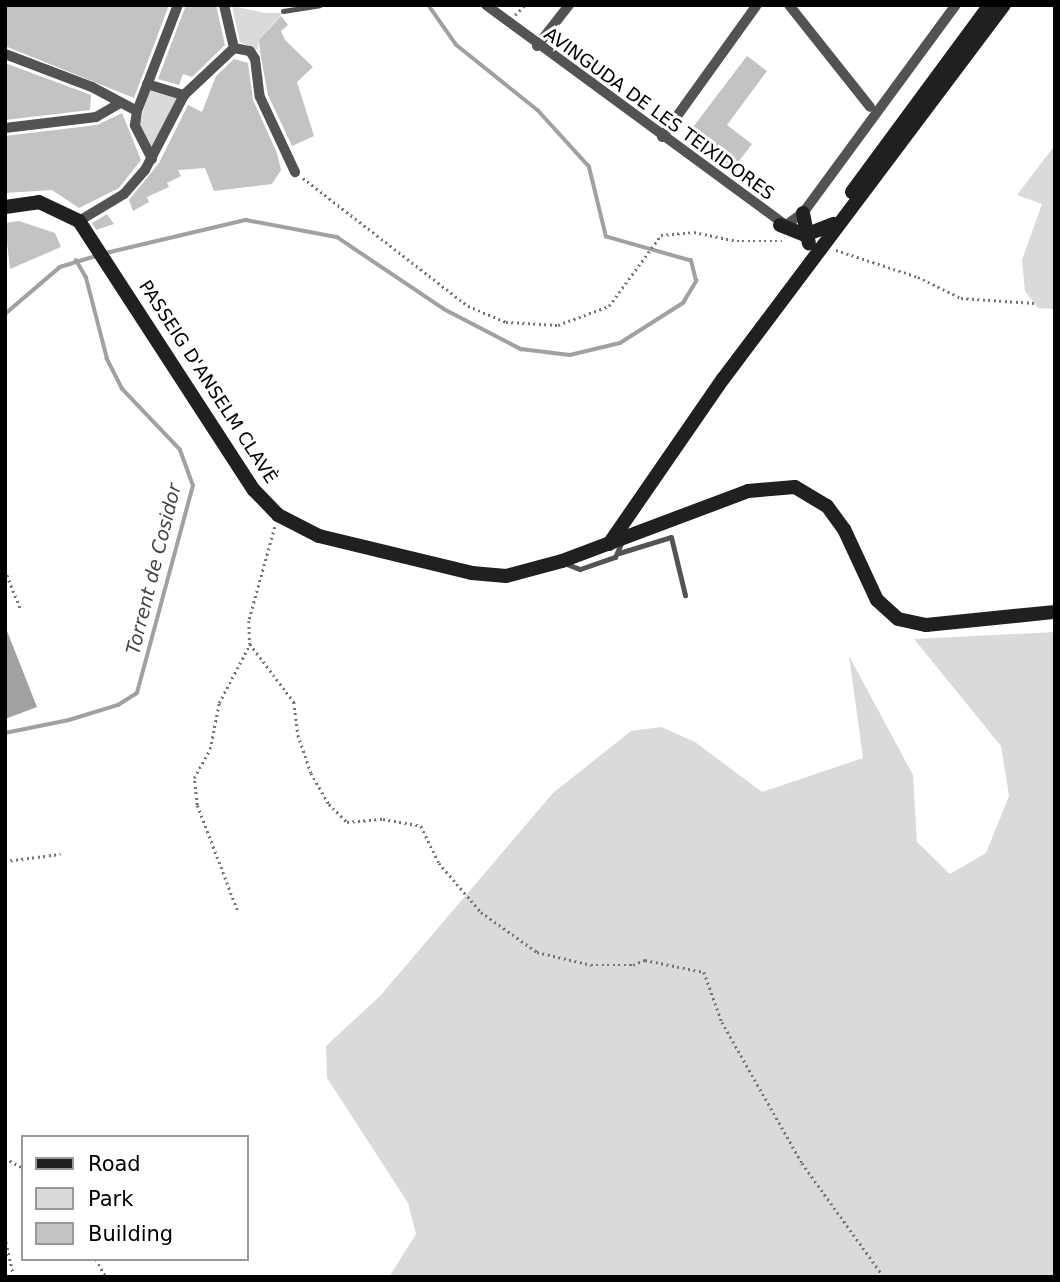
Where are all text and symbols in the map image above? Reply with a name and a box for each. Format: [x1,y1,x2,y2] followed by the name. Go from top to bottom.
[540,23,778,205] street label: AVINGUDA DE LES TEIXIDORES
[134,276,282,488] street label: PASSEIG D'ANSELM CLAVÈ
[122,481,186,657] water label: Torrent de Cosidor
[21,1135,248,1261] legend
[88,1152,141,1176] text: Road
[88,1187,133,1211] text: Park
[88,1222,173,1246] text: Building

